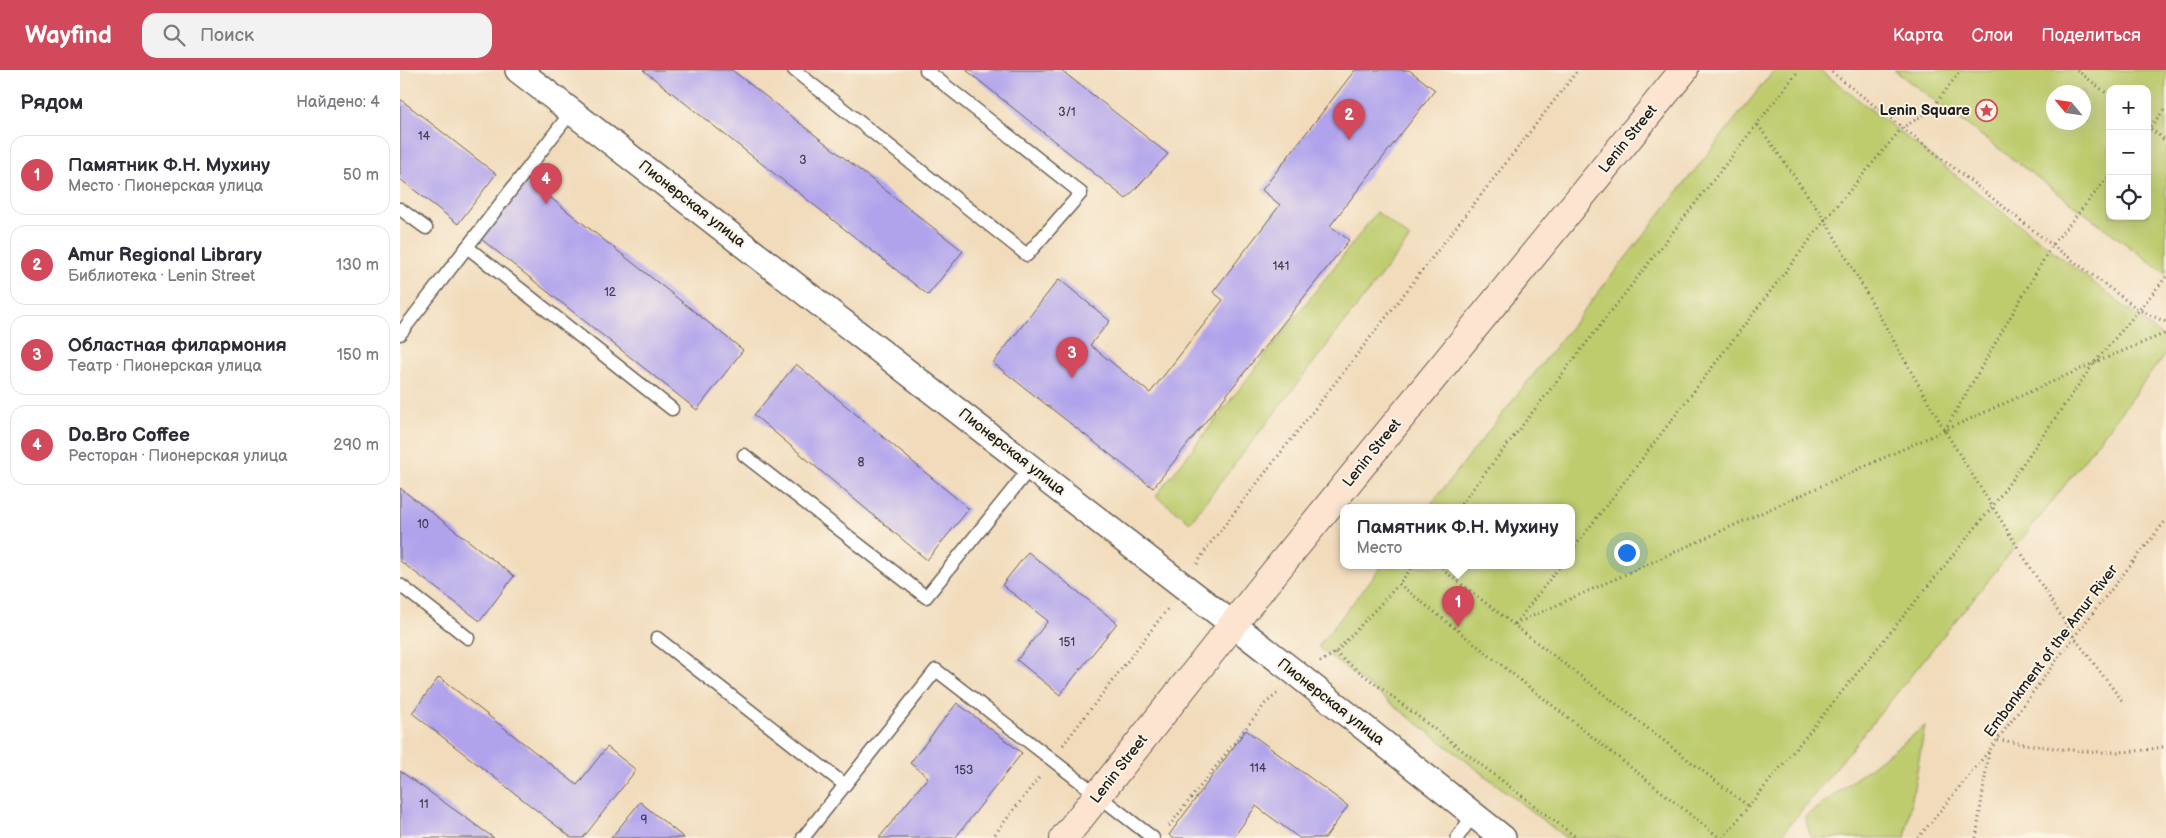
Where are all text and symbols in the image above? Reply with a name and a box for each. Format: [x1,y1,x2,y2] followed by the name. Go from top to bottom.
[142,13,492,58] search box
[25,21,112,50] text: Wayfind
[160,21,188,49] icon: search
[200,24,254,47] text: Поиск
[1893,25,1943,46] text: Карта
[1971,25,2013,46] text: Слои
[2041,25,2141,46] text: Поделиться
[2046,85,2091,130] north arrow
[2106,85,2151,220] map controls
[2106,85,2151,130] button: +
[20,90,83,115] text: Рядом
[296,93,380,112] text: Найдено: 4
[1974,98,1998,122] place icon: Lenin Square
[1333,99,1365,140] pin: 2
[1595,101,1662,177] street label: Lenin Street
[1880,101,1970,120] place label: Lenin Square
[1058,105,1076,120] house number: 3/1
[418,129,431,144] house number: 14
[2106,130,2151,175] button: −
[799,153,807,168] house number: 3
[68,154,270,177] text: Памятник Ф.Н. Мухину
[635,156,749,252] street label: Пионерская улица
[530,163,562,204] pin: 4
[34,166,40,185] text: 1
[343,166,379,185] text: 50 m
[2106,175,2151,220] button: locate
[68,177,263,196] text: Место · Пионерская улица
[68,244,262,267] text: Amur Regional Library
[32,256,42,275] text: 2
[336,256,379,275] text: 130 m
[1273,259,1289,274] house number: 141
[68,267,255,286] text: Библиотека · Lenin Street
[604,285,616,300] house number: 12
[68,334,287,357] text: Областная филармония
[1056,337,1088,378] pin: 3
[32,346,42,365] text: 3
[337,346,379,365] text: 150 m
[68,357,262,376] text: Театр · Пионерская улица
[955,404,1069,500] street label: Пионерская улица
[1339,415,1406,491] street label: Lenin Street
[68,424,190,447] text: Do.Bro Coffee
[32,436,42,455] text: 4
[333,436,379,455] text: 290 m
[68,447,288,466] text: Ресторан · Пионерская улица
[858,455,865,470] house number: 8
[1340,504,1575,569] popup
[1356,516,1559,539] text: Памятник Ф.Н. Мухину
[417,517,429,532] house number: 10
[1356,539,1402,558] text: Место
[1614,540,1640,566] your location
[1980,561,2122,741] street label: Embankment of the Amur River
[1442,586,1474,627] pin: 1
[1059,635,1075,650] house number: 151
[1274,654,1388,750] street label: Пионерская улица
[1086,730,1152,807] street label: Lenin Street
[1250,761,1267,776] house number: 114
[955,763,973,778] house number: 153
[419,797,429,812] house number: 11
[641,813,648,828] house number: 9

